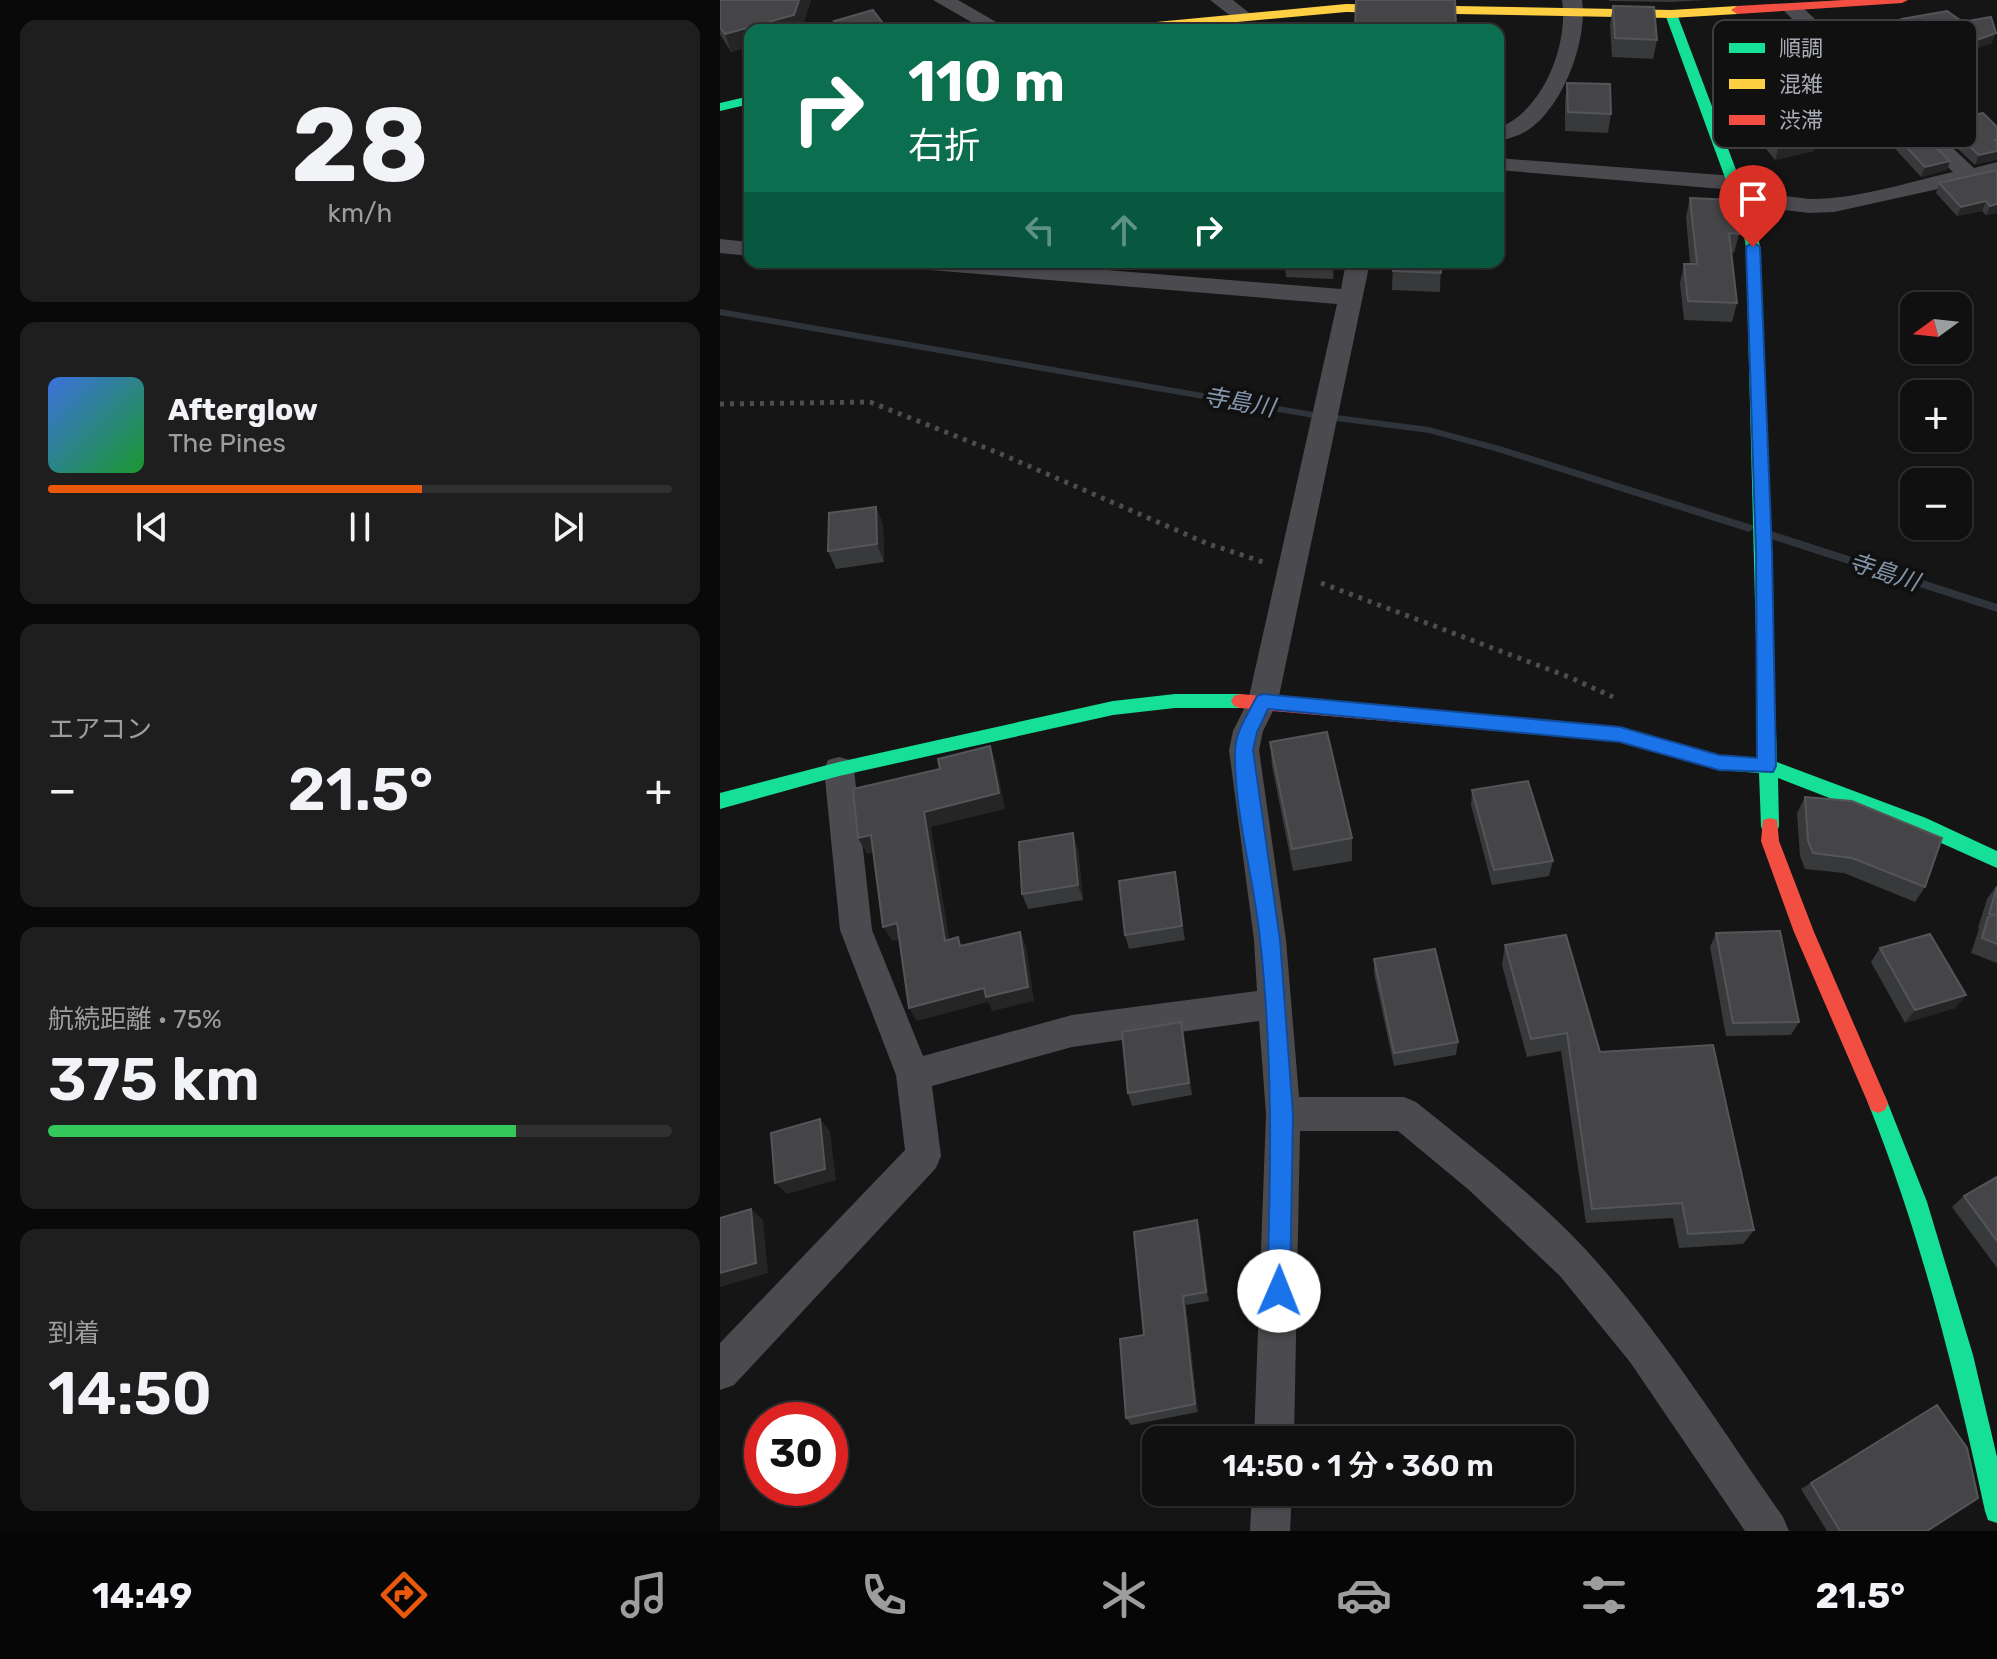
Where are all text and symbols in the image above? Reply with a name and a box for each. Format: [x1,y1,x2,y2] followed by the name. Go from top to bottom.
[1713,20,1977,148] legend
[1779,35,1823,62] text: 順調
[908,49,1065,115] text: 110 m
[776,56,880,160] icon: right
[1779,71,1823,98] text: 混雑
[291,84,429,207] text: 28
[1779,107,1823,134] text: 渋滞
[908,124,980,167] text: 右折
[1719,165,1787,247] pin
[1731,177,1775,221] icon: arrive
[328,198,392,229] text: km/h
[1018,208,1062,252] icon: left
[1102,208,1146,252] icon: ahead
[1186,208,1230,252] icon: right
[1900,292,1972,364] north arrow
[1900,292,1972,540] map controls
[1900,380,1972,452] button: +
[1201,382,1280,423] water label: 寺島川
[168,392,318,428] text: Afterglow
[168,428,286,459] text: The Pines
[1900,468,1972,540] button: −
[130,505,174,549] icon: previous
[338,505,382,549] icon: pause
[546,505,590,549] icon: next
[1845,548,1925,597] water label: 寺島川
[48,714,152,745] text: エアコン
[288,754,433,825] text: 21.5°
[48,764,77,816] text: −
[645,764,672,816] text: +
[48,1004,222,1035] text: 航続距離 · 75%
[48,1044,260,1115] text: 375 km
[1237,1249,1321,1333] position arrow
[48,1318,100,1349] text: 到着
[48,1358,212,1429] text: 14:50
[744,1402,848,1506] speed limit sign: 30
[1222,1448,1494,1484] text: 14:50 · 1 分 · 360 m
[376,1567,432,1623] icon: directions
[616,1567,672,1623] icon: music
[856,1567,912,1623] icon: phone
[1096,1567,1152,1623] icon: climate
[1336,1567,1392,1623] icon: car
[1576,1567,1632,1623] icon: filters
[92,1574,192,1617] text: 14:49
[1815,1574,1905,1617] text: 21.5°

